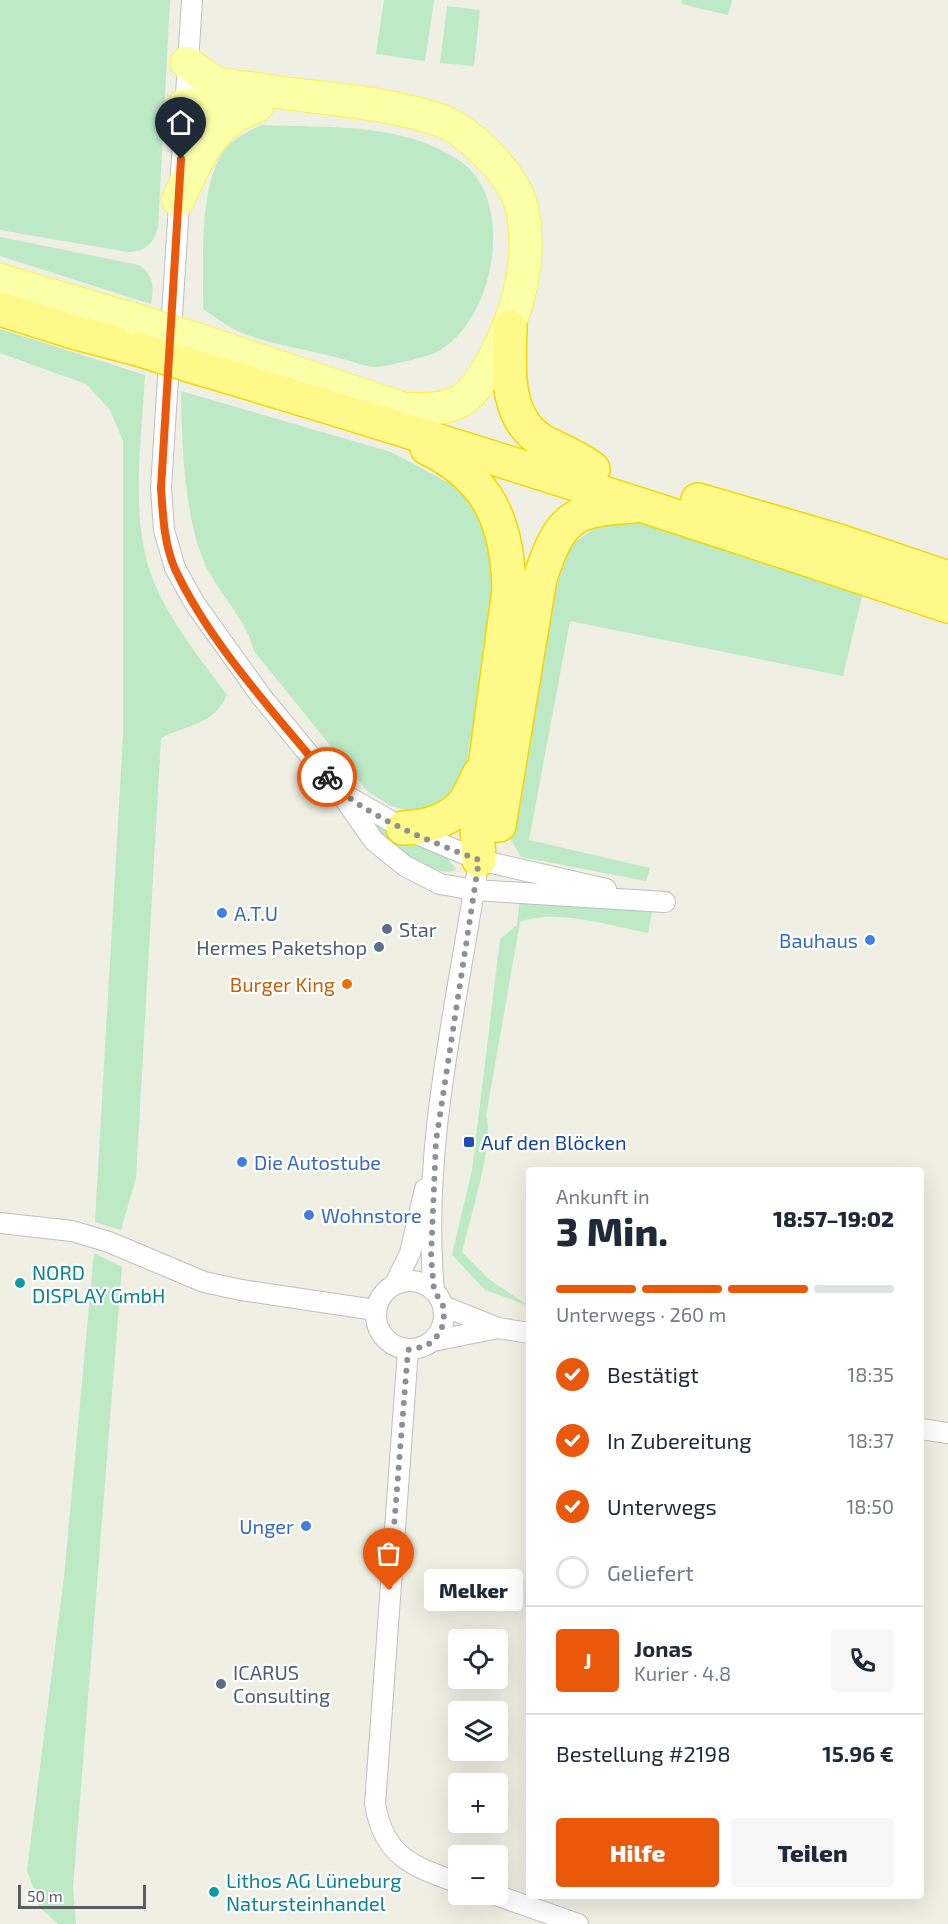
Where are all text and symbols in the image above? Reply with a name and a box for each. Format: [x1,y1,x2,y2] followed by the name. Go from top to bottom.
[155,97,206,159] pin
[164,106,197,139] icon: home
[297,747,357,807] courier
[311,761,344,794] icon: bike
[234,901,278,925] place label: A.T.U
[215,906,229,920] marker: A.T.U
[399,917,437,941] place label: Star
[380,922,394,936] marker: Star
[779,928,858,952] place label: Bauhaus
[863,933,877,947] marker: Bauhaus
[196,935,367,959] place label: Hermes Paketshop
[372,940,386,954] marker: Hermes Paketshop
[230,972,335,996] place label: Burger King
[340,977,354,991] marker: Burger King
[481,1130,627,1154] place label: Auf den Blöcken
[462,1135,476,1149] marker: Auf den Blöcken
[254,1150,381,1174] place label: Die Autostube
[235,1155,249,1169] marker: Die Autostube
[556,1184,650,1208] text: Ankunft in
[321,1203,422,1227] place label: Wohnstore
[773,1205,894,1231] text: 18:57–19:02
[556,1207,668,1254] text: 3 Min.
[302,1208,316,1222] marker: Wohnstore
[32,1260,165,1307] place label: NORD DISPLAY GmbH
[13,1276,27,1290] marker: NORD DISPLAY GmbH
[556,1302,726,1326] text: Unterwegs · 260 m
[556,1358,589,1391] icon: check
[607,1361,699,1387] text: Bestätigt
[847,1362,894,1386] text: 18:35
[556,1424,589,1457] icon: check
[607,1427,752,1453] text: In Zubereitung
[848,1428,894,1452] text: 18:37
[556,1490,589,1523] icon: check
[607,1493,717,1519] text: Unterwegs
[846,1494,894,1518] text: 18:50
[239,1514,294,1538] place label: Unger
[299,1519,313,1533] marker: Unger
[363,1528,414,1590] pin
[372,1537,405,1570] icon: bag
[607,1559,694,1585] text: Geliefert
[425,1569,524,1611] callout: Melker
[439,1578,508,1602] text: Melker
[448,1629,508,1905] map controls
[448,1629,508,1689] button: locate
[831,1629,894,1692] button: phone
[634,1635,693,1661] text: Jonas
[583,1647,592,1673] text: J
[233,1660,330,1707] place label: ICARUS Consulting
[634,1661,731,1685] text: Kurier · 4.8
[214,1677,228,1691] marker: ICARUS Consulting
[448,1701,508,1761] button: layers
[556,1740,731,1766] text: Bestellung #2198
[822,1740,894,1766] text: 15.96 €
[448,1773,508,1833] button: +
[556,1818,719,1887] button: Hilfe
[731,1818,894,1887] button: Teilen
[448,1845,508,1905] button: −
[226,1868,401,1915] place label: Lithos AG Lüneburg Natursteinhandel
[18,1882,146,1910] scale bar
[207,1885,221,1899] marker: Lithos AG Lüneburg Natursteinhandel
[27,1886,63,1905] text: 50 m

